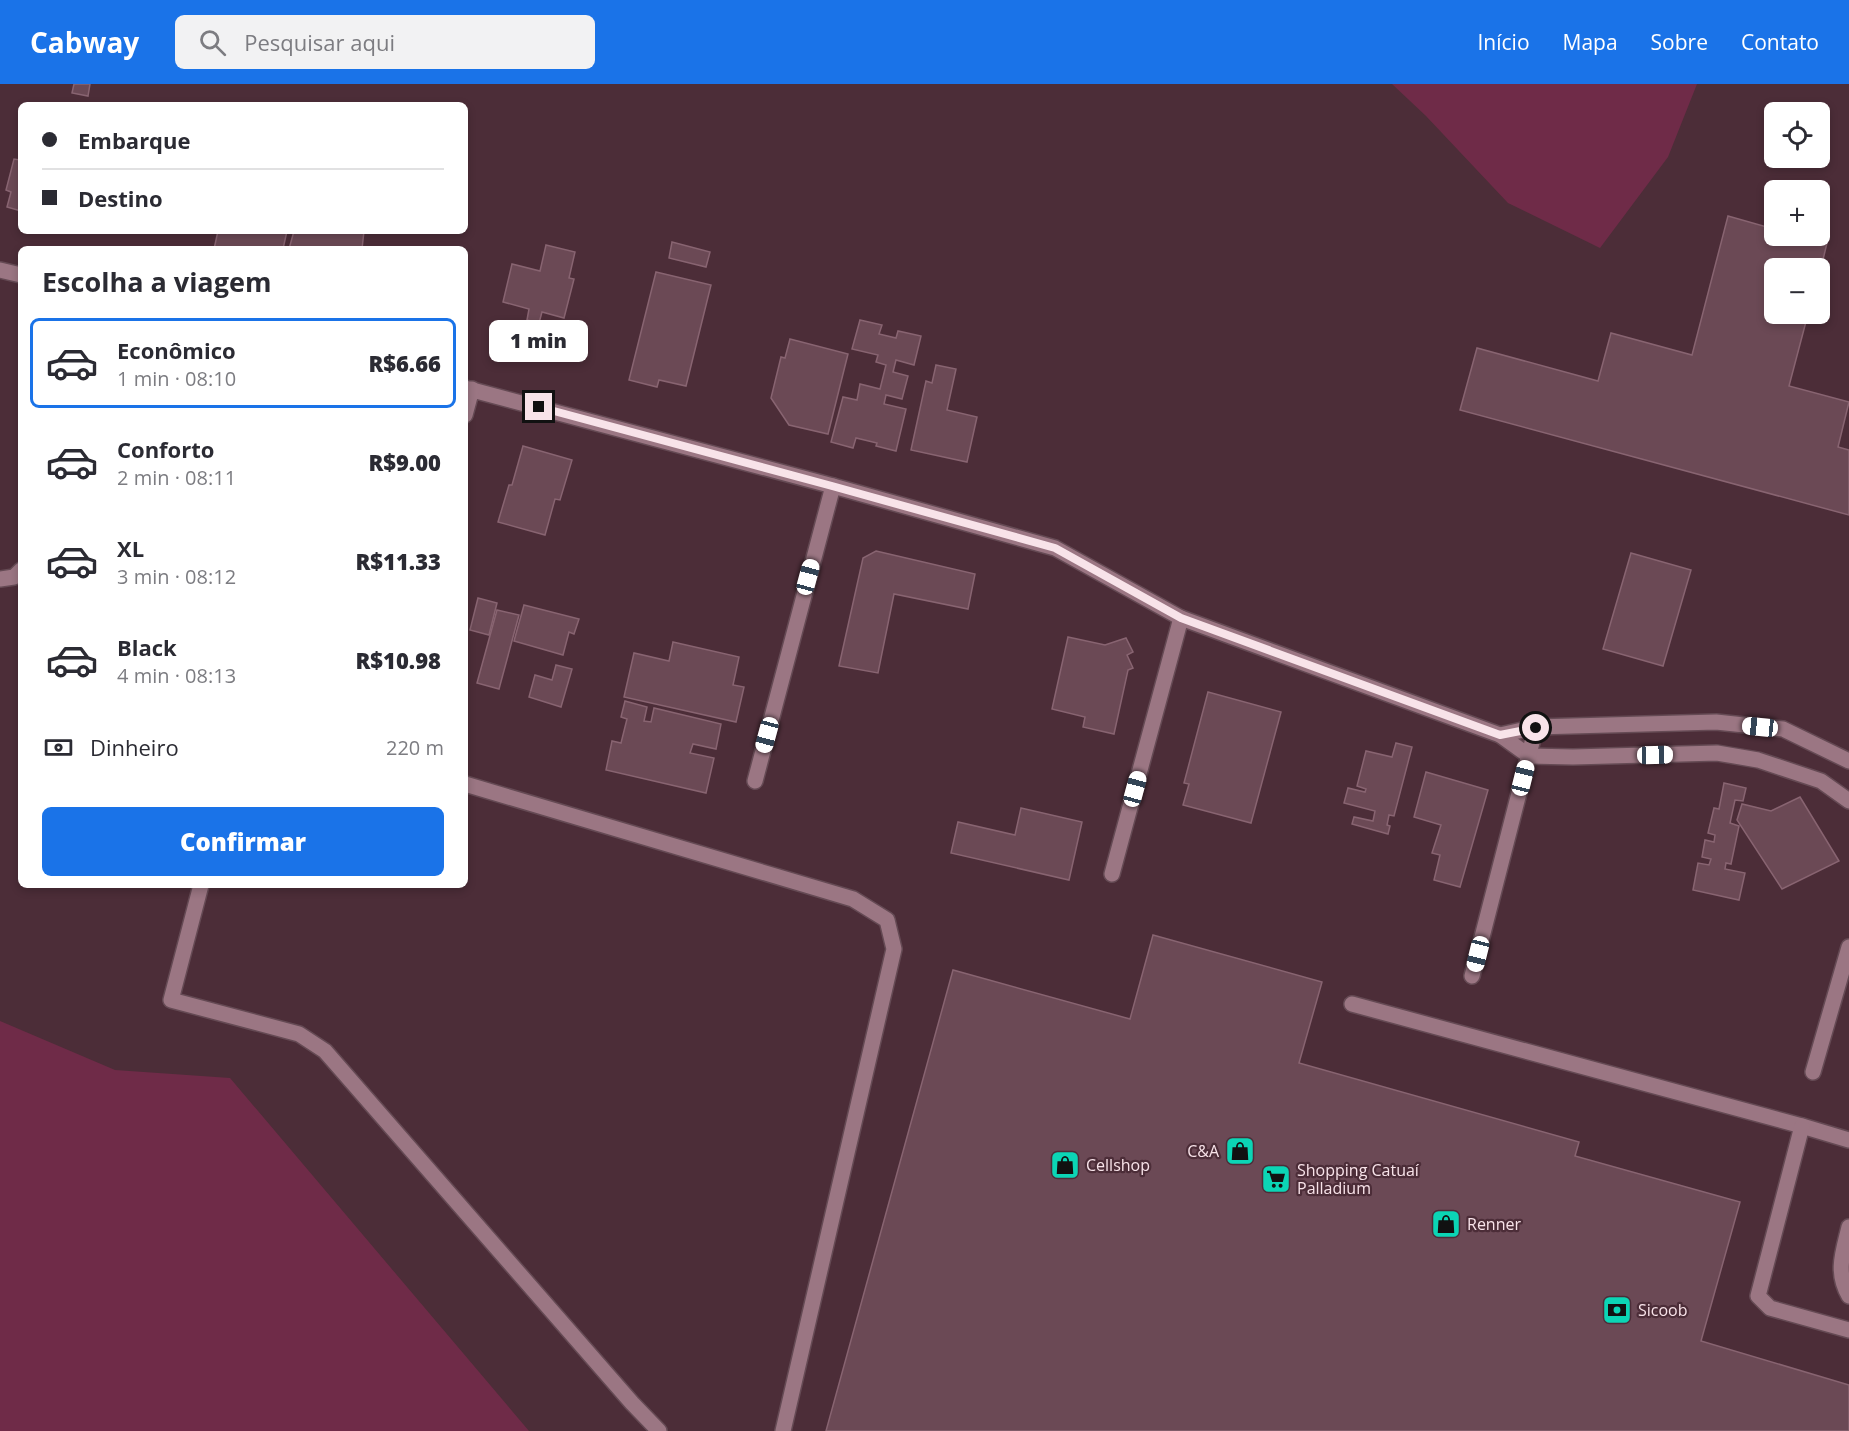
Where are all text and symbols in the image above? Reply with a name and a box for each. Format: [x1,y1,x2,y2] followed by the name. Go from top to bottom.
[175,15,595,69] search box
[30,23,139,61] text: Cabway
[196,26,229,59] icon: search
[244,27,395,57] text: Pesquisar aqui
[1477,28,1530,56] text: Início
[1563,28,1618,56] text: Mapa
[1651,28,1708,56] text: Sobre
[1741,28,1819,56] text: Contato
[1764,102,1830,324] map controls
[1764,102,1830,168] button: locate
[78,125,191,155] text: Embarque
[1764,180,1830,246] button: +
[78,183,163,213] text: Destino
[1764,258,1830,324] button: −
[42,263,271,300] text: Escolha a viagem
[490,320,588,362] callout: 1 min
[510,327,567,354] text: 1 min
[117,335,236,365] text: Econômico
[45,336,99,390] icon: car
[368,348,441,378] text: R$6.66
[117,365,236,392] text: 1 min · 08:10
[525,393,552,420] route end
[117,434,214,464] text: Conforto
[45,435,99,489] icon: car
[368,447,441,477] text: R$9.00
[117,464,236,491] text: 2 min · 08:11
[117,533,144,563] text: XL
[45,534,99,588] icon: car
[355,546,441,576] text: R$11.33
[795,557,821,597] car
[117,563,236,590] text: 3 min · 08:12
[117,632,177,662] text: Black
[45,633,99,687] icon: car
[355,645,441,675] text: R$10.98
[117,662,236,689] text: 4 min · 08:13
[1522,714,1549,741] route start
[754,715,780,755] car
[1741,716,1779,738] car
[42,731,75,764] icon: cash
[90,732,179,762] text: Dinheiro
[386,734,444,761] text: 220 m
[1637,746,1673,764] car
[1510,758,1536,798] car
[1122,769,1148,809] car
[42,807,444,876] button: Confirmar
[1465,934,1491,974] car
[1224,1135,1256,1167] shop icon: C&A
[1187,1140,1220,1162] place label: C&A
[1049,1149,1081,1181] shop icon: Cellshop
[1086,1154,1150,1176] place label: Cellshop
[1297,1159,1420,1199] place label: Shopping Catuaí Palladium
[1260,1163,1292,1195] supermarket icon: Shopping Catuaí Palladium
[1430,1208,1462,1240] shop icon: Renner
[1467,1213,1521,1235] place label: Renner
[1601,1294,1633,1326] bank icon: Sicoob
[1638,1299,1688,1321] place label: Sicoob

